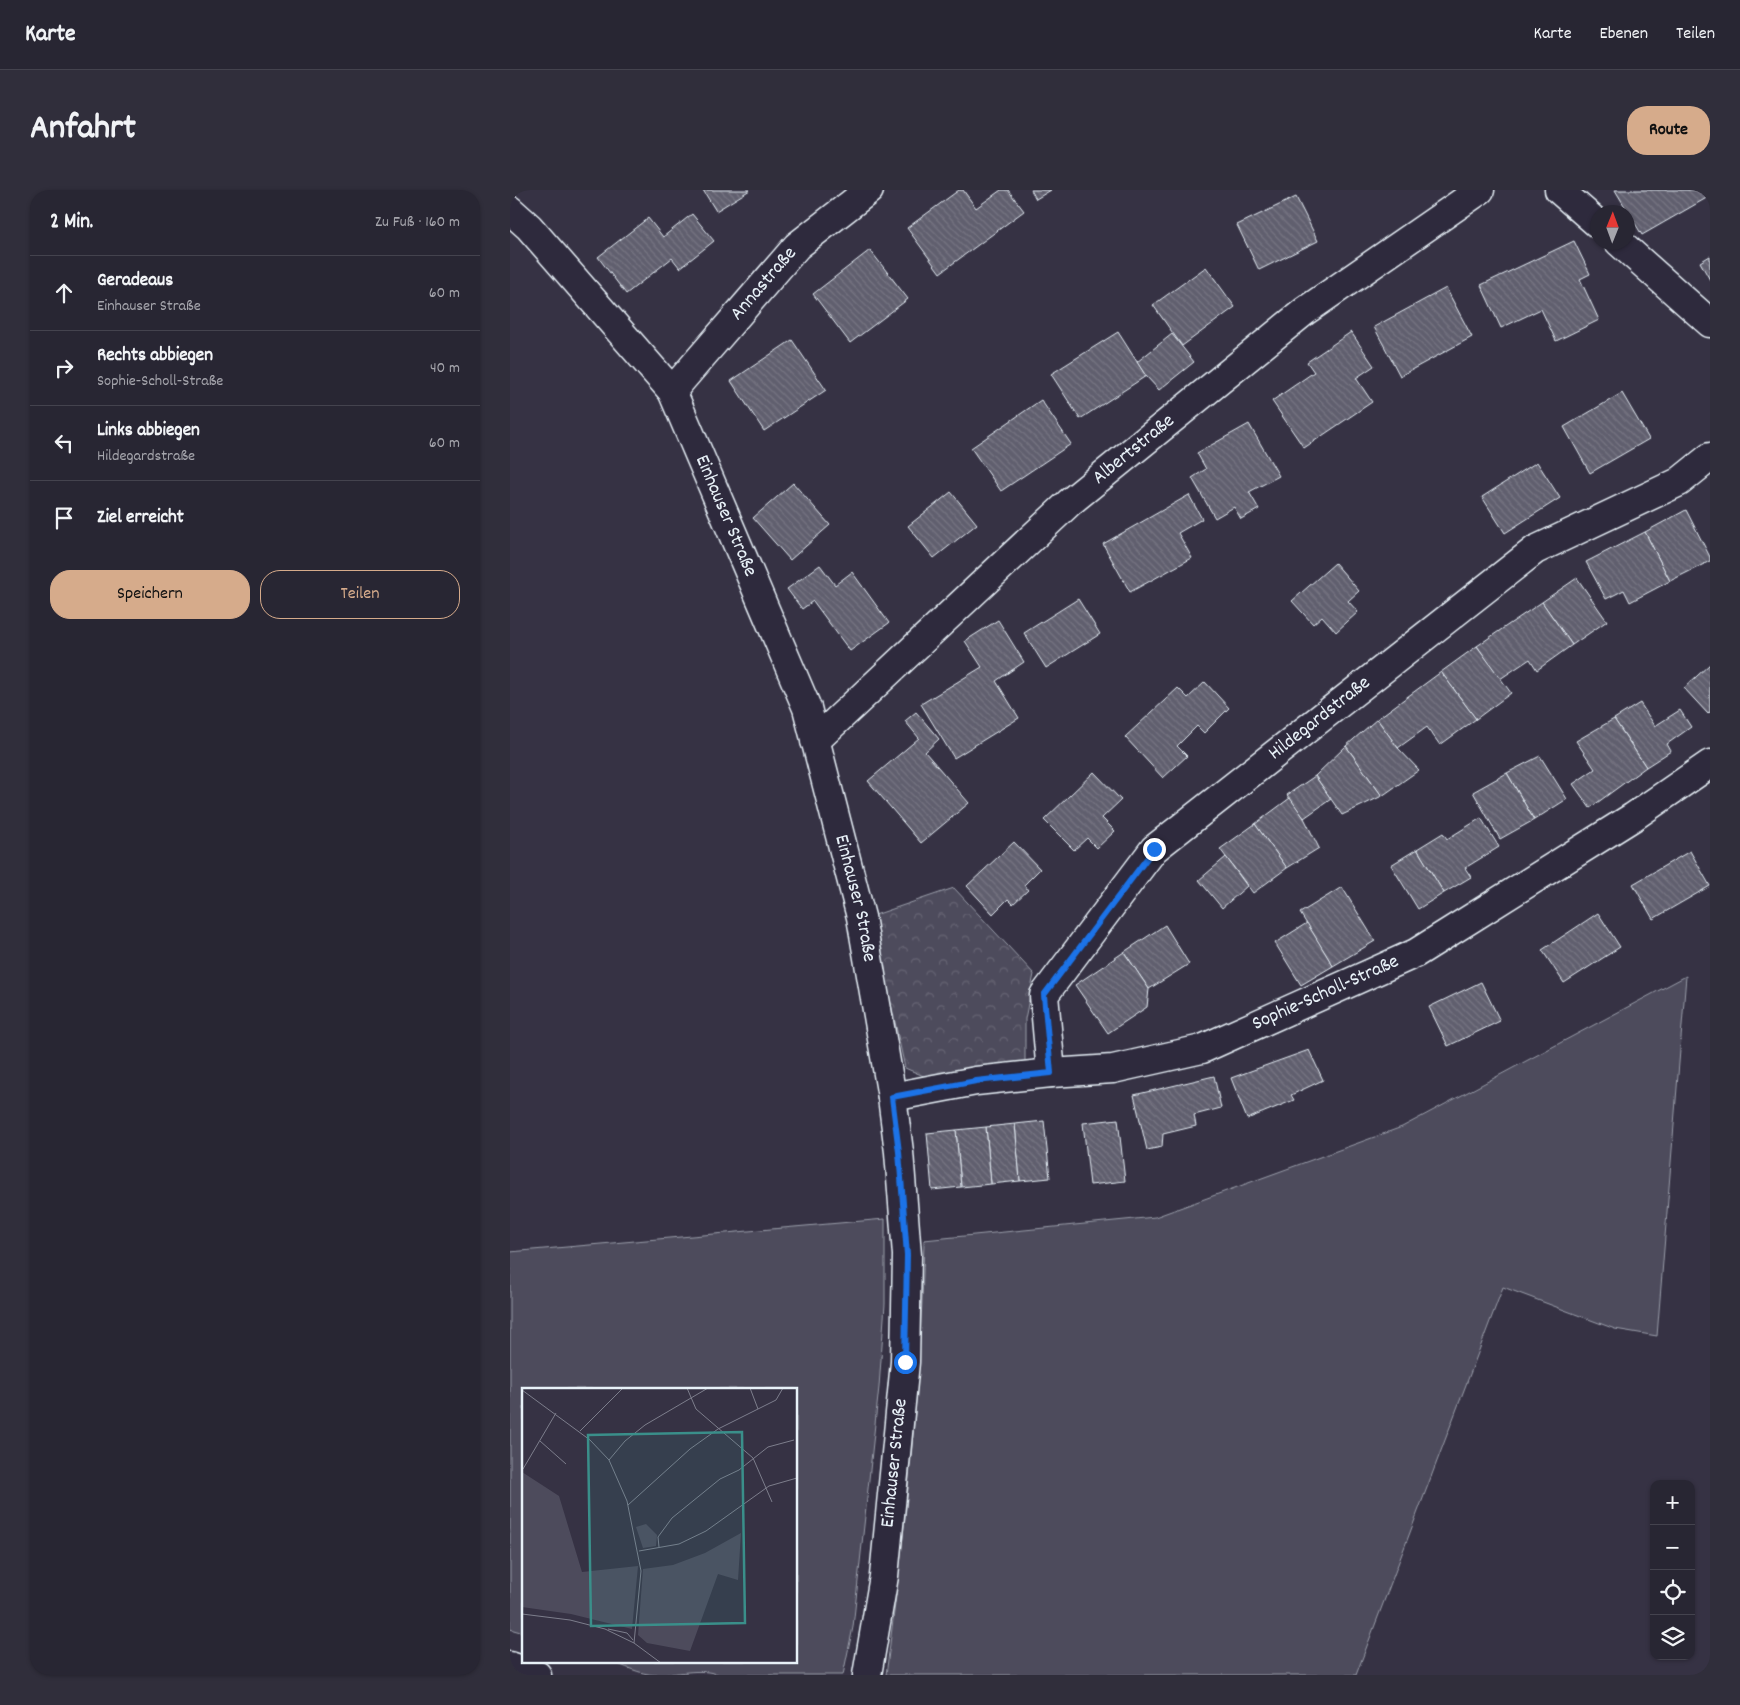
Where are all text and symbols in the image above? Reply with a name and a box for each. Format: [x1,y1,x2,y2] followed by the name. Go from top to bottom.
[25,18,76,52] text: Karte
[1534,22,1572,47] text: Karte
[1600,22,1648,47] text: Ebenen
[1676,22,1715,47] text: Teilen
[30,105,136,155] text: Anfahrt
[1627,106,1710,155] button: Route
[1590,205,1635,250] north arrow
[50,208,93,238] text: 2 Min.
[375,211,460,234] text: Zu Fuß · 160 m
[724,241,804,327] street label: Annastraße
[97,268,173,295] text: Geradeaus
[50,279,78,307] icon: ahead
[429,282,460,305] text: 60 m
[97,295,201,318] text: Einhauser Straße
[97,343,213,370] text: Rechts abbiegen
[50,354,78,382] icon: right
[430,357,460,380] text: 40 m
[97,370,223,393] text: Sophie-Scholl-Straße
[1087,408,1181,492] street label: Albertstraße
[97,418,200,445] text: Links abbiegen
[50,429,78,457] icon: left
[429,432,460,455] text: 60 m
[97,445,195,468] text: Hildegardstraße
[687,451,764,581] street label: Einhauser Straße
[50,504,78,532] icon: arrive
[97,505,184,532] text: Ziel erreicht
[50,570,250,619] button: Speichern
[260,570,460,619] button: Teilen
[1263,670,1377,768] street label: Hildegardstraße
[826,832,883,964] street label: Einhauser Straße
[1143,838,1166,861] route end
[1248,948,1404,1039] street label: Sophie-Scholl-Straße
[894,1351,917,1374] route start
[522,1388,798,1662] inset map
[874,1397,916,1529] street label: Einhauser Straße
[1650,1480,1695,1660] map controls
[1650,1480,1695,1525] button: +
[1650,1525,1695,1570] button: −
[1650,1570,1695,1615] button: locate
[1650,1615,1695,1660] button: layers

